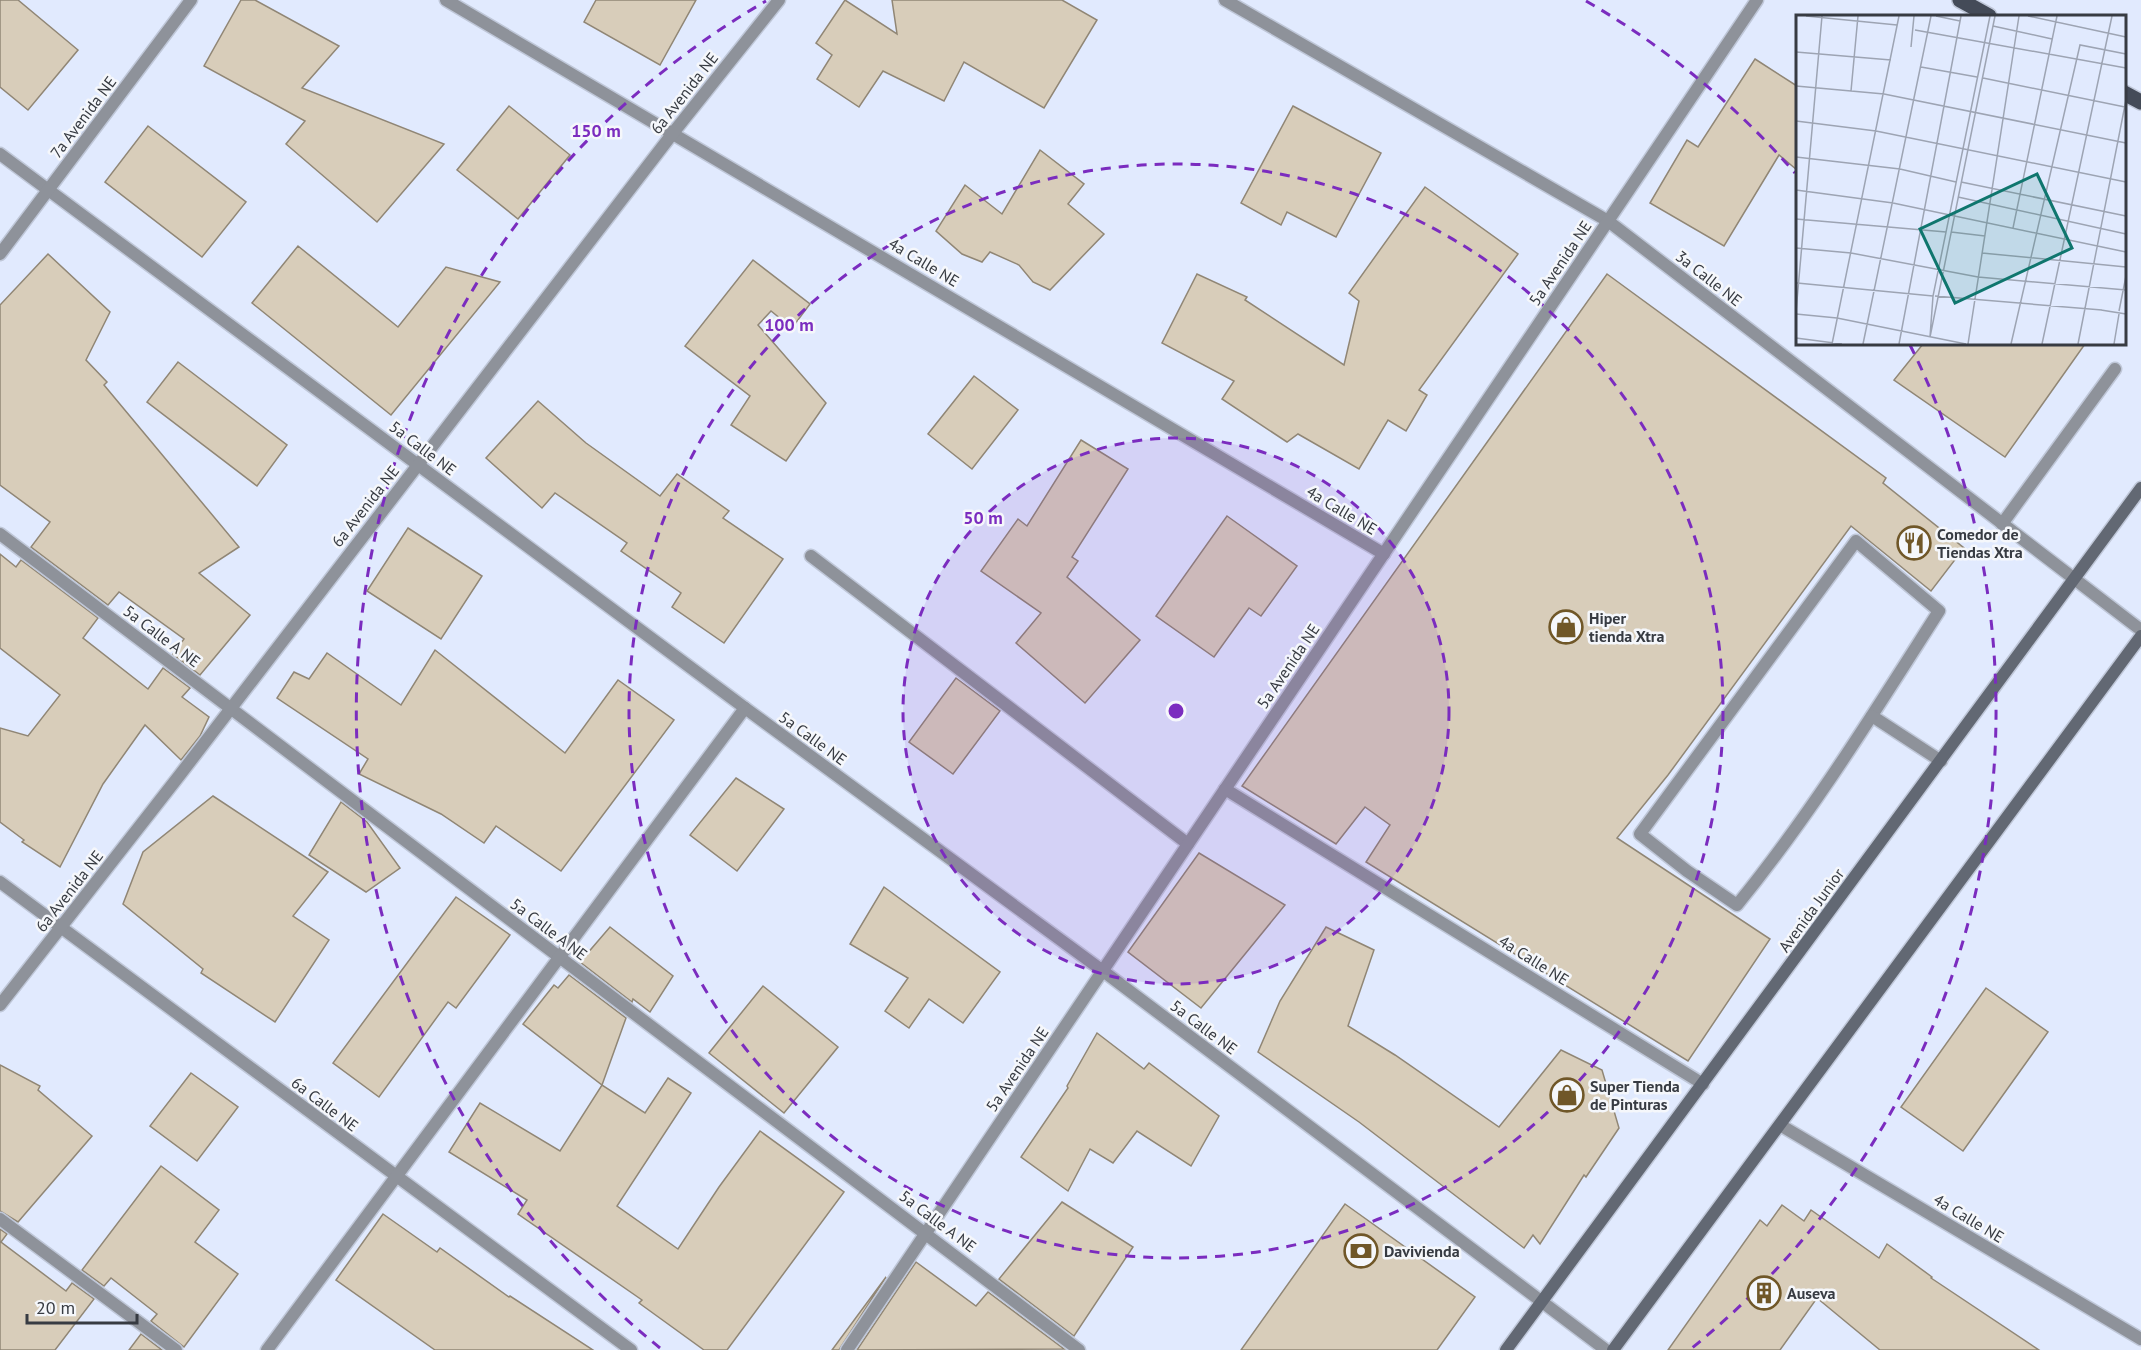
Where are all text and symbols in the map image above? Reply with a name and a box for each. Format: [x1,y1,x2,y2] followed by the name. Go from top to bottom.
[1796,15,2126,345] inset map
[646,48,722,138] street label: 6a Avenida NE
[46,72,120,162] street label: 7a Avenida NE
[571,119,621,142] text: 150 m
[1524,217,1596,309] street label: 5a Avenida NE
[885,233,963,291] street label: 4a Calle NE
[1672,246,1746,310] street label: 3a Calle NE
[764,313,814,336] text: 100 m
[386,416,460,480] street label: 5a Calle NE
[327,461,403,551] street label: 6a Avenida NE
[1303,481,1381,539] street label: 4a Calle NE
[963,506,1003,529] text: 50 m
[1937,524,2023,562] place label: Comedor de Tiendas Xtra
[1896,525,1932,561] restaurant icon: Comedor de Tiendas Xtra
[120,601,204,671] street label: 5a Calle A NE
[1589,608,1664,646] place label: Hiper tienda Xtra
[1548,609,1584,645] shop icon: Hiper tienda Xtra
[1252,620,1324,712] street label: 5a Avenida NE
[1166,701,1186,721] centre of rings
[775,707,851,769] street label: 5a Calle NE
[31,846,107,936] street label: 6a Avenida NE
[1774,864,1848,956] street label: Avenida Junior
[507,894,591,964] street label: 5a Calle A NE
[1495,931,1573,989] street label: 4a Calle NE
[1167,995,1241,1059] street label: 5a Calle NE
[981,1023,1053,1115] street label: 5a Avenida NE
[288,1072,362,1136] street label: 6a Calle NE
[1590,1076,1680,1114] place label: Super Tienda de Pinturas
[1549,1077,1585,1113] shop icon: Super Tienda de Pinturas
[896,1186,980,1256] street label: 5a Calle A NE
[1930,1189,2008,1247] street label: 4a Calle NE
[1343,1233,1379,1269] bank icon: Davivienda
[1384,1241,1460,1261] place label: Davivienda
[1746,1275,1782,1311] building icon: Auseva
[1787,1283,1836,1303] place label: Auseva
[27,1287,136,1325] scale bar
[36,1296,75,1319] text: 20 m

